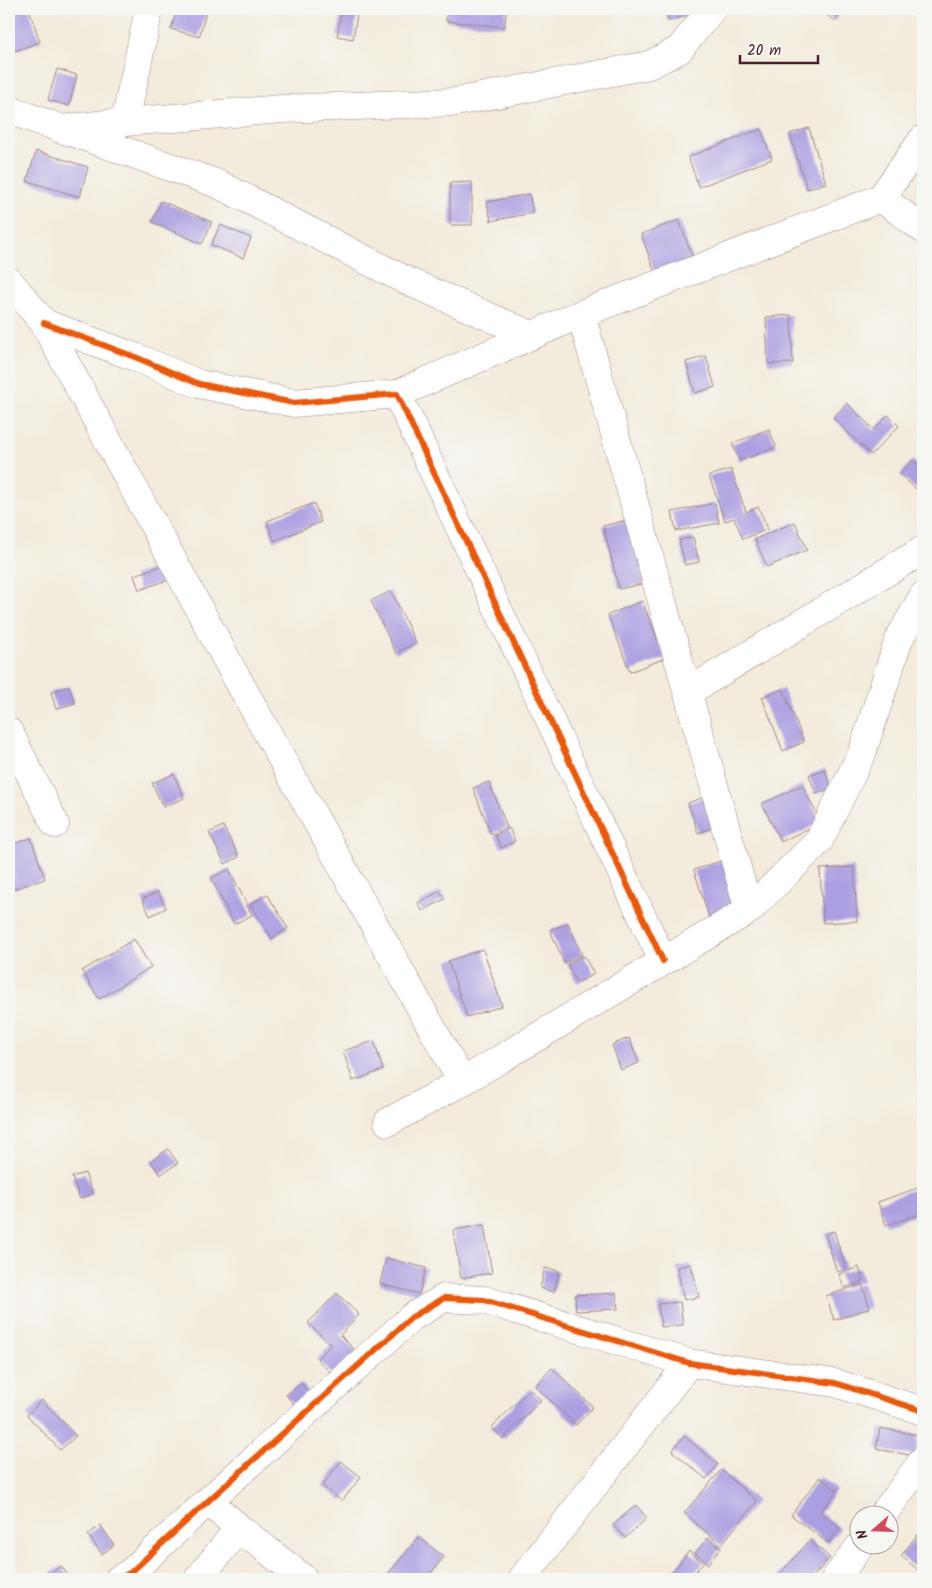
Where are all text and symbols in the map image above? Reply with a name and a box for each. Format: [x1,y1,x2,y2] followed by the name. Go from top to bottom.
[740,32,817,64] scale bar
[747,39,781,63] text: 20 m
[850,1506,900,1556] north arrow
[851,1526,875,1542] text: N

